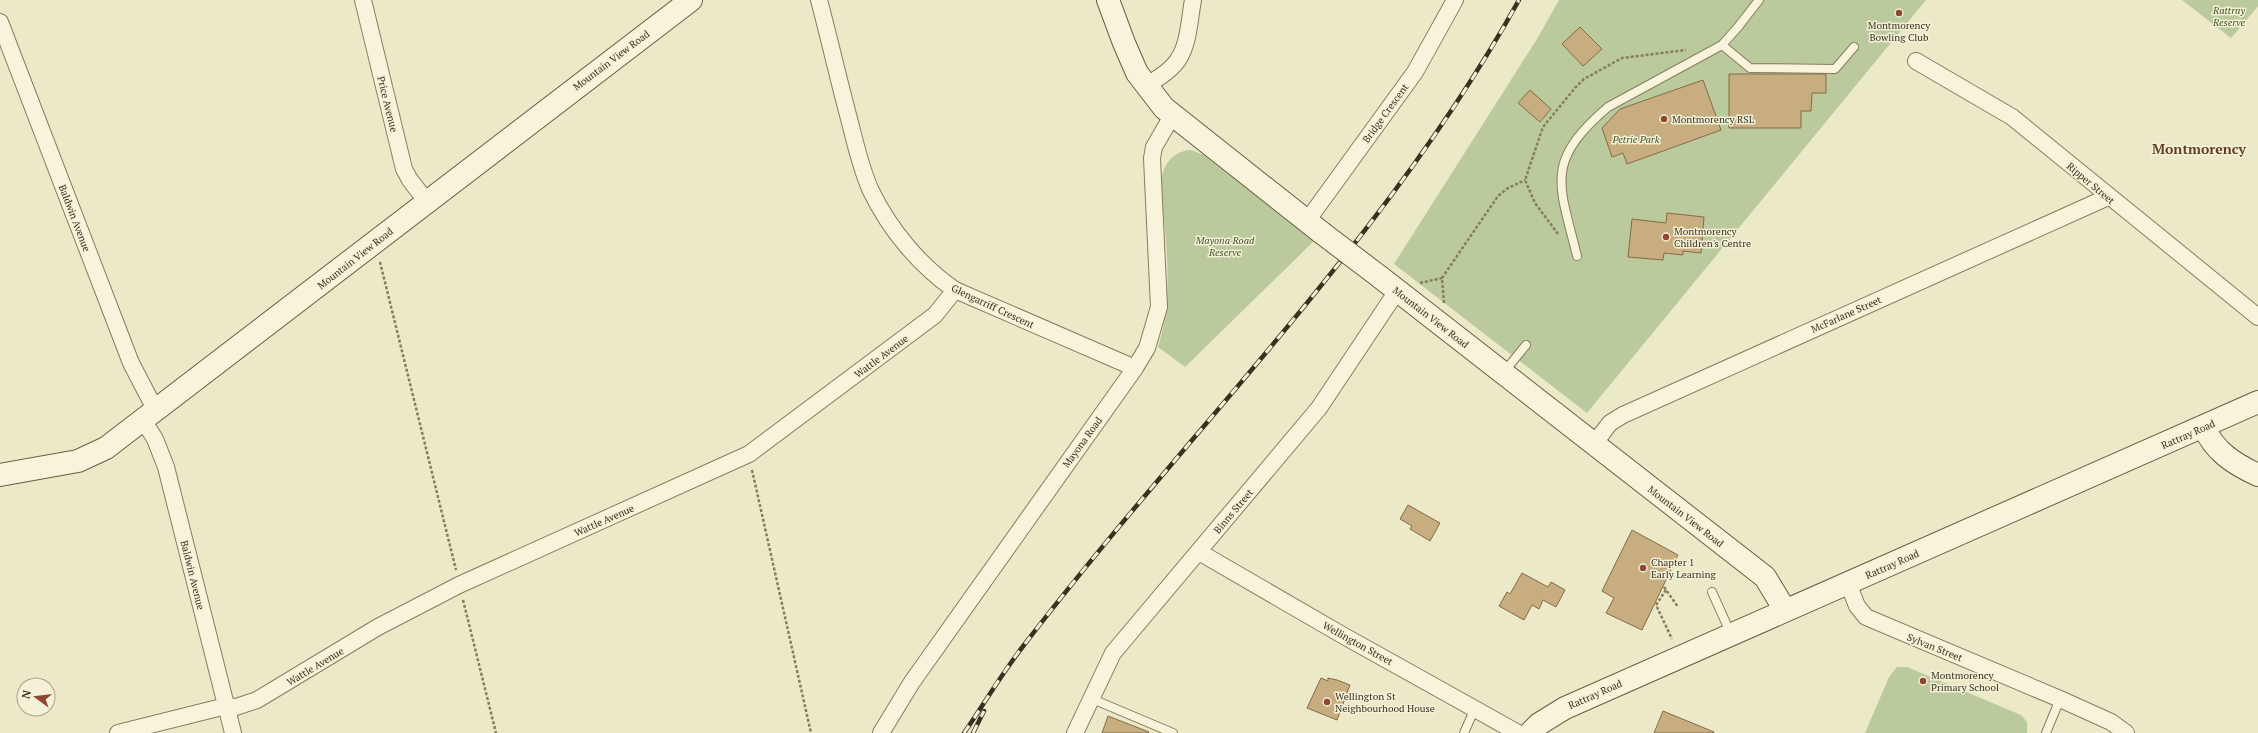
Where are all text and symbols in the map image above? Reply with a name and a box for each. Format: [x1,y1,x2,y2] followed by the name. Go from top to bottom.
[2212,4,2246,29] park label: Rattray Reserve
[1894,8,1904,18] marker: Montmorency Bowling Club
[1868,19,1931,44] place label: Montmorency Bowling Club
[570,27,653,93] street label: Mountain View Road
[374,75,401,133] street label: Price Avenue
[1360,81,1411,145] street label: Bridge Crescent
[1672,113,1755,126] place label: Montmorency RSL
[1659,114,1669,124] marker: Montmorency RSL
[1612,133,1660,146] park label: Petrie Park
[2152,139,2247,158] district label: Montmorency
[2064,160,2118,207] street label: Ripper Street
[56,183,93,254] street label: Baldwin Avenue
[315,224,396,292] street label: Mountain View Road
[1674,225,1751,250] place label: Montmorency Children's Centre
[1661,232,1671,242] marker: Montmorency Children's Centre
[1195,234,1255,259] park label: Mayona Road Reserve
[949,282,1037,331] street label: Glengarriff Crescent
[1390,284,1472,351] street label: Mountain View Road
[1809,293,1884,336] street label: McFarlane Street
[852,332,911,381] street label: Wattle Avenue
[1060,414,1106,470] street label: Mayona Road
[2159,417,2218,452] street label: Rattray Road
[1645,483,1727,550] street label: Mountain View Road
[1211,486,1256,536] street label: Binns Street
[572,501,636,539] street label: Wattle Avenue
[178,539,207,611] street label: Baldwin Avenue
[1863,547,1922,582] street label: Rattray Road
[1651,556,1716,581] place label: Chapter 1 Early Learning
[1638,563,1648,573] marker: Chapter 1 Early Learning
[1320,619,1395,668] street label: Wellington Street
[1905,630,1965,665] street label: Sylvan Street
[284,644,346,689] street label: Wattle Avenue
[1931,669,1999,694] place label: Montmorency Primary School
[1918,676,1928,686] marker: Montmorency Primary School
[16,677,56,717] north arrow
[1566,677,1625,712] street label: Rattray Road
[18,688,34,700] text: N
[1335,690,1435,715] place label: Wellington St Neighbourhood House
[1322,697,1332,707] marker: Wellington St Neighbourhood House

